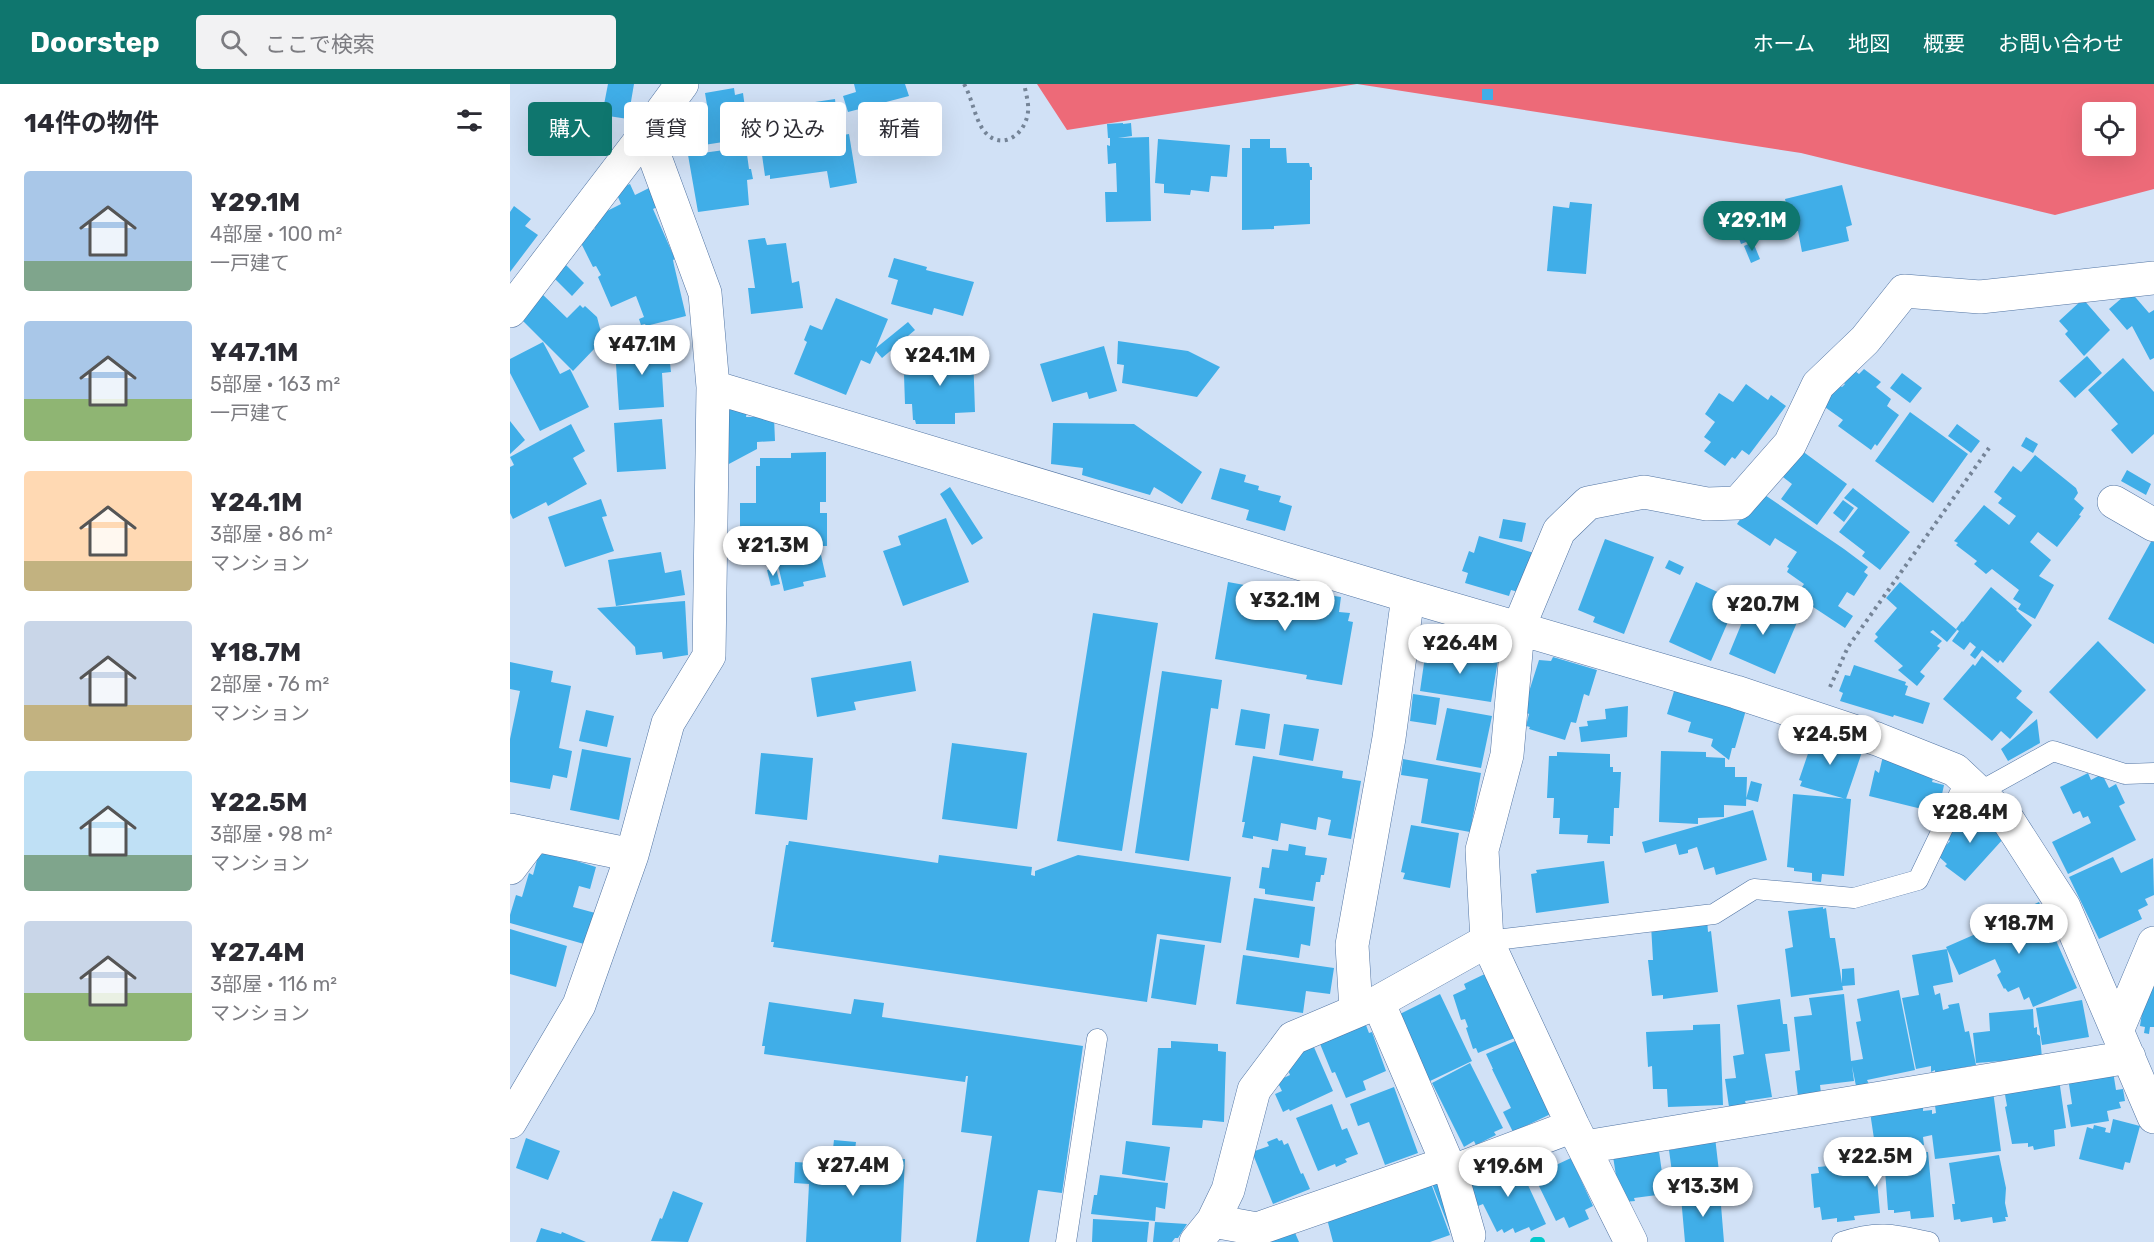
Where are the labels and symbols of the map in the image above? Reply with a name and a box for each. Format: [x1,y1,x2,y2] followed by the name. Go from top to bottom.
[1703,201,1801,252] pin: ¥29.1M
[593,325,691,376] pin: ¥47.1M
[891,336,989,387] pin: ¥24.1M
[724,526,822,577] pin: ¥21.3M
[1236,581,1334,632] pin: ¥32.1M
[1714,585,1812,636] pin: ¥20.7M
[1411,624,1509,675] pin: ¥26.4M
[1781,715,1879,766] pin: ¥24.5M
[1921,793,2019,844] pin: ¥28.4M
[1970,904,2068,955] pin: ¥18.7M
[1826,1137,1924,1188] pin: ¥22.5M
[804,1146,902,1197] pin: ¥27.4M
[1459,1147,1557,1198] pin: ¥19.6M
[1654,1167,1752,1218] pin: ¥13.3M

